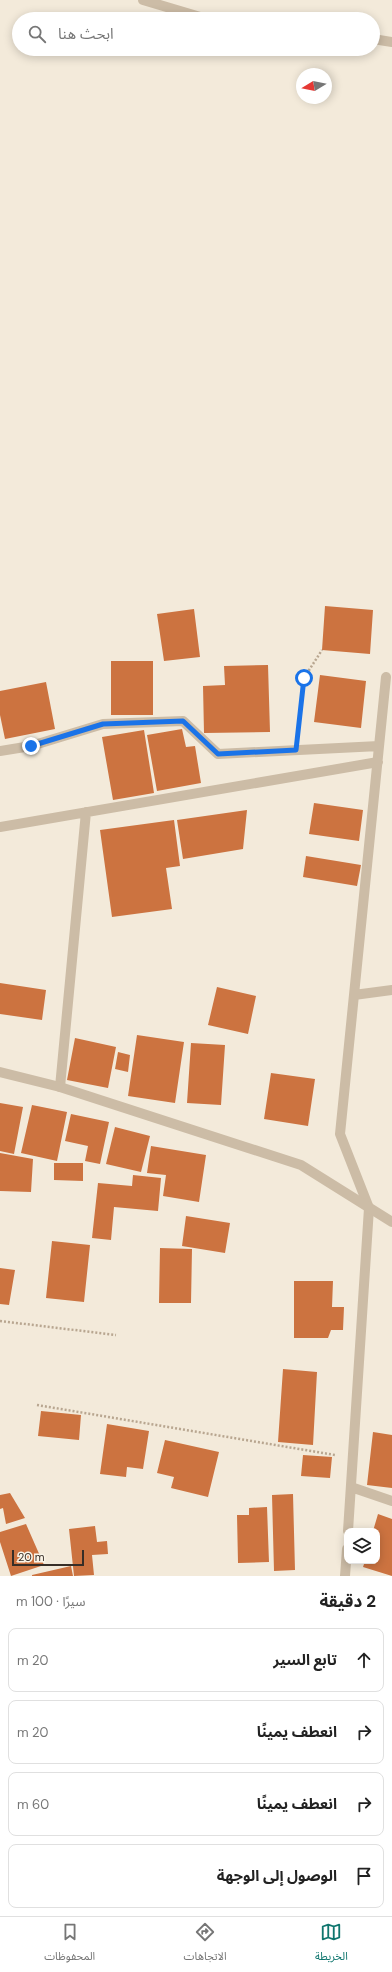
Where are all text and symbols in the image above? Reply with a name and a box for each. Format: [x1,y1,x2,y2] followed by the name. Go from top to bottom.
[12,12,380,56] search box
[26,23,48,45] icon: search
[58,24,114,44] text: ابحث هنا
[296,68,332,104] north arrow
[295,669,313,687] route start
[22,737,40,755] route end
[344,1528,380,1564] map controls
[344,1528,380,1564] button: layers
[12,1548,84,1567] scale bar
[18,1550,44,1564] text: 20 m
[319,1590,376,1612] text: 2 دقيقة
[16,1593,85,1610] text: سيرًا · 100 m
[353,1649,375,1671] icon: ahead
[273,1650,337,1670] text: تابع السير
[17,1652,48,1669] text: 20 m
[353,1721,375,1743] icon: right
[257,1722,337,1742] text: انعطف يمينًا
[17,1724,48,1741] text: 20 m
[353,1793,375,1815] icon: right
[257,1794,337,1814] text: انعطف يمينًا
[17,1796,49,1813] text: 60 m
[353,1865,375,1887] icon: arrive
[217,1866,337,1886] text: الوصول إلى الوجهة
[44,1921,95,1968] tab: المحفوظات
[184,1921,227,1968] tab: الاتجاهات
[315,1921,348,1968] tab: الخريطة

